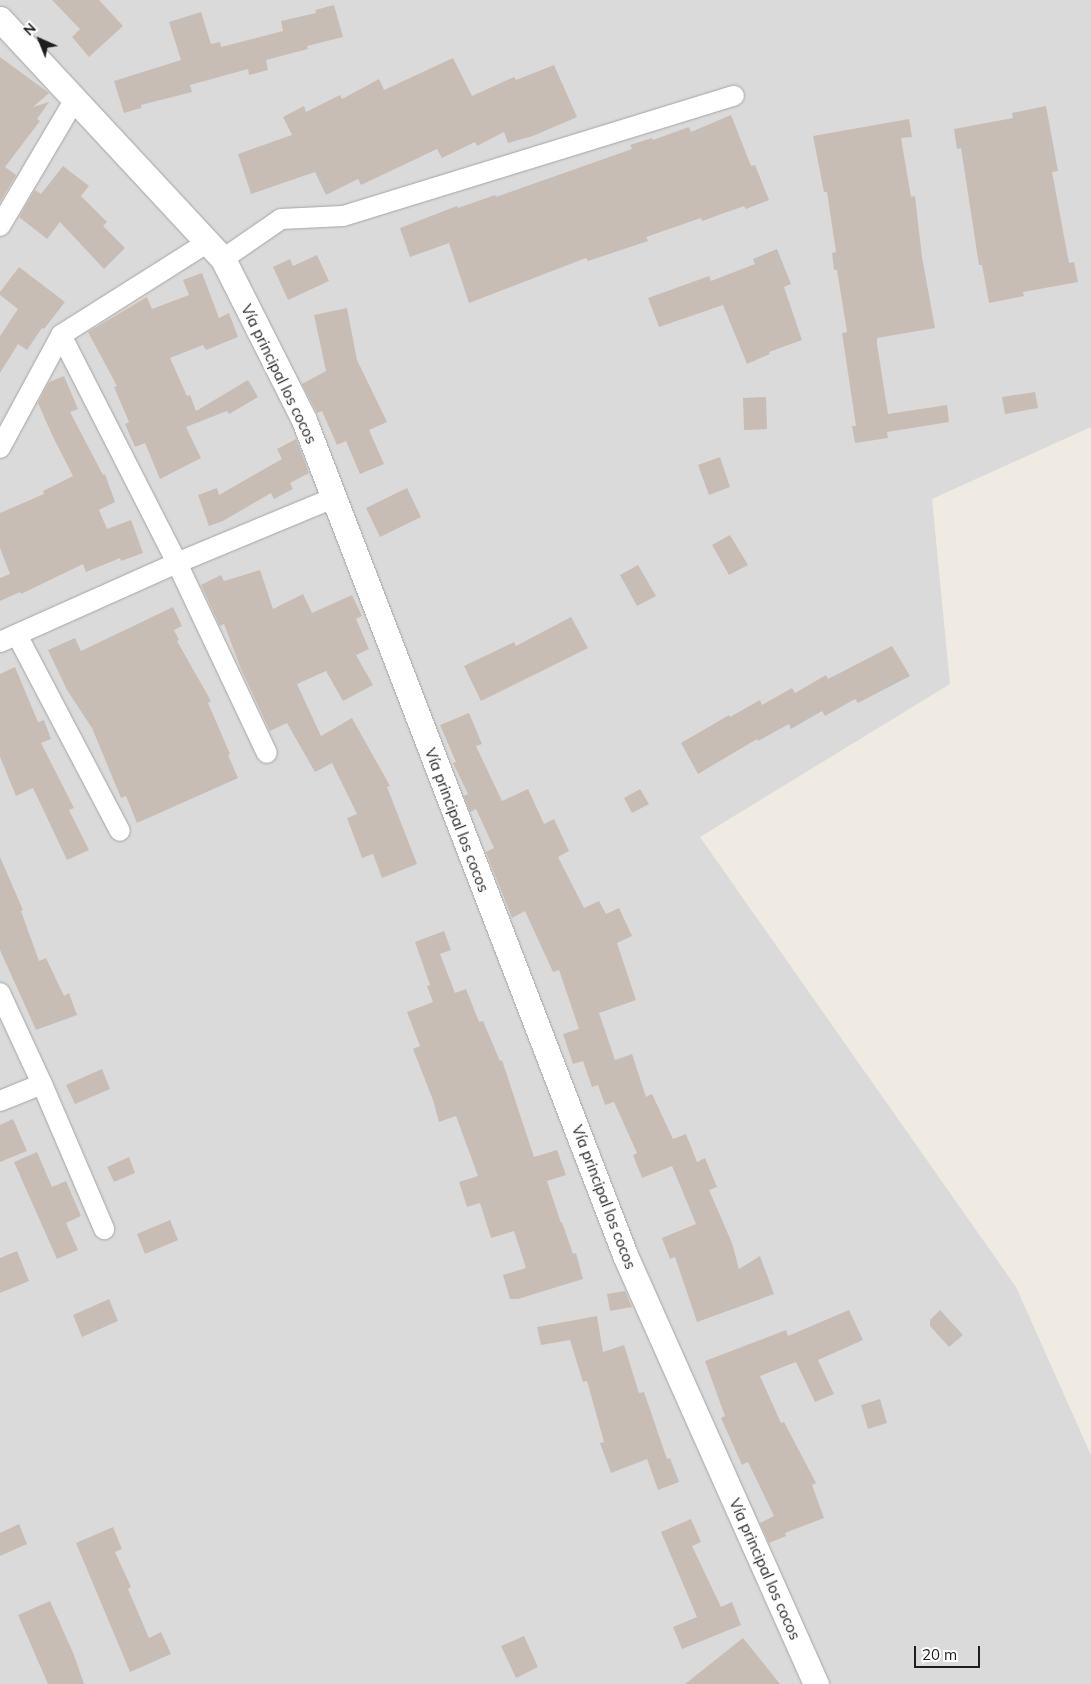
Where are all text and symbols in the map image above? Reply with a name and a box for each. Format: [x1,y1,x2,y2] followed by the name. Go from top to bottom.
[15,15,65,65] north arrow
[20,19,40,39] text: N
[237,301,321,447] street label: Vía principal los cocos
[421,745,493,895] street label: Vía principal los cocos
[568,1122,640,1272] street label: Vía principal los cocos
[726,1496,804,1642] street label: Vía principal los cocos
[916,1636,982,1668] scale bar
[922,1645,957,1664] text: 20 m

